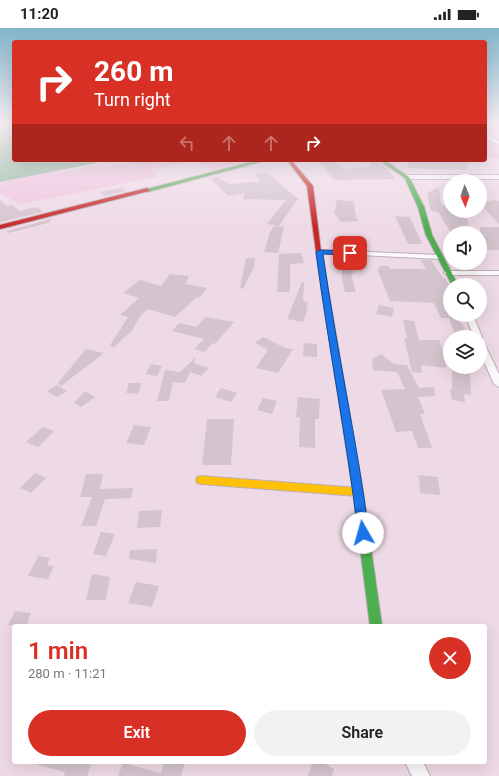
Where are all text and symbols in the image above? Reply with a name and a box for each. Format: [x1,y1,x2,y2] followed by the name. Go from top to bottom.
[20,5,59,23] text: 11:20
[94,55,173,88] text: 260 m
[28,56,80,108] icon: right
[94,89,171,110] text: Turn right
[176,132,198,154] icon: left
[218,132,240,154] icon: ahead
[260,132,282,154] icon: ahead
[302,132,324,154] icon: right
[443,174,487,218] north arrow
[443,174,487,374] map controls
[443,226,487,270] button: sound
[333,236,367,270] pin
[339,242,361,264] icon: arrive
[443,278,487,322] button: search
[443,330,487,374] button: layers
[342,512,384,554] position arrow
[28,637,88,665] text: 1 min
[429,637,471,679] button: close
[28,666,107,681] text: 280 m · 11:21
[28,710,246,756] button: Exit
[254,710,471,756] button: Share

